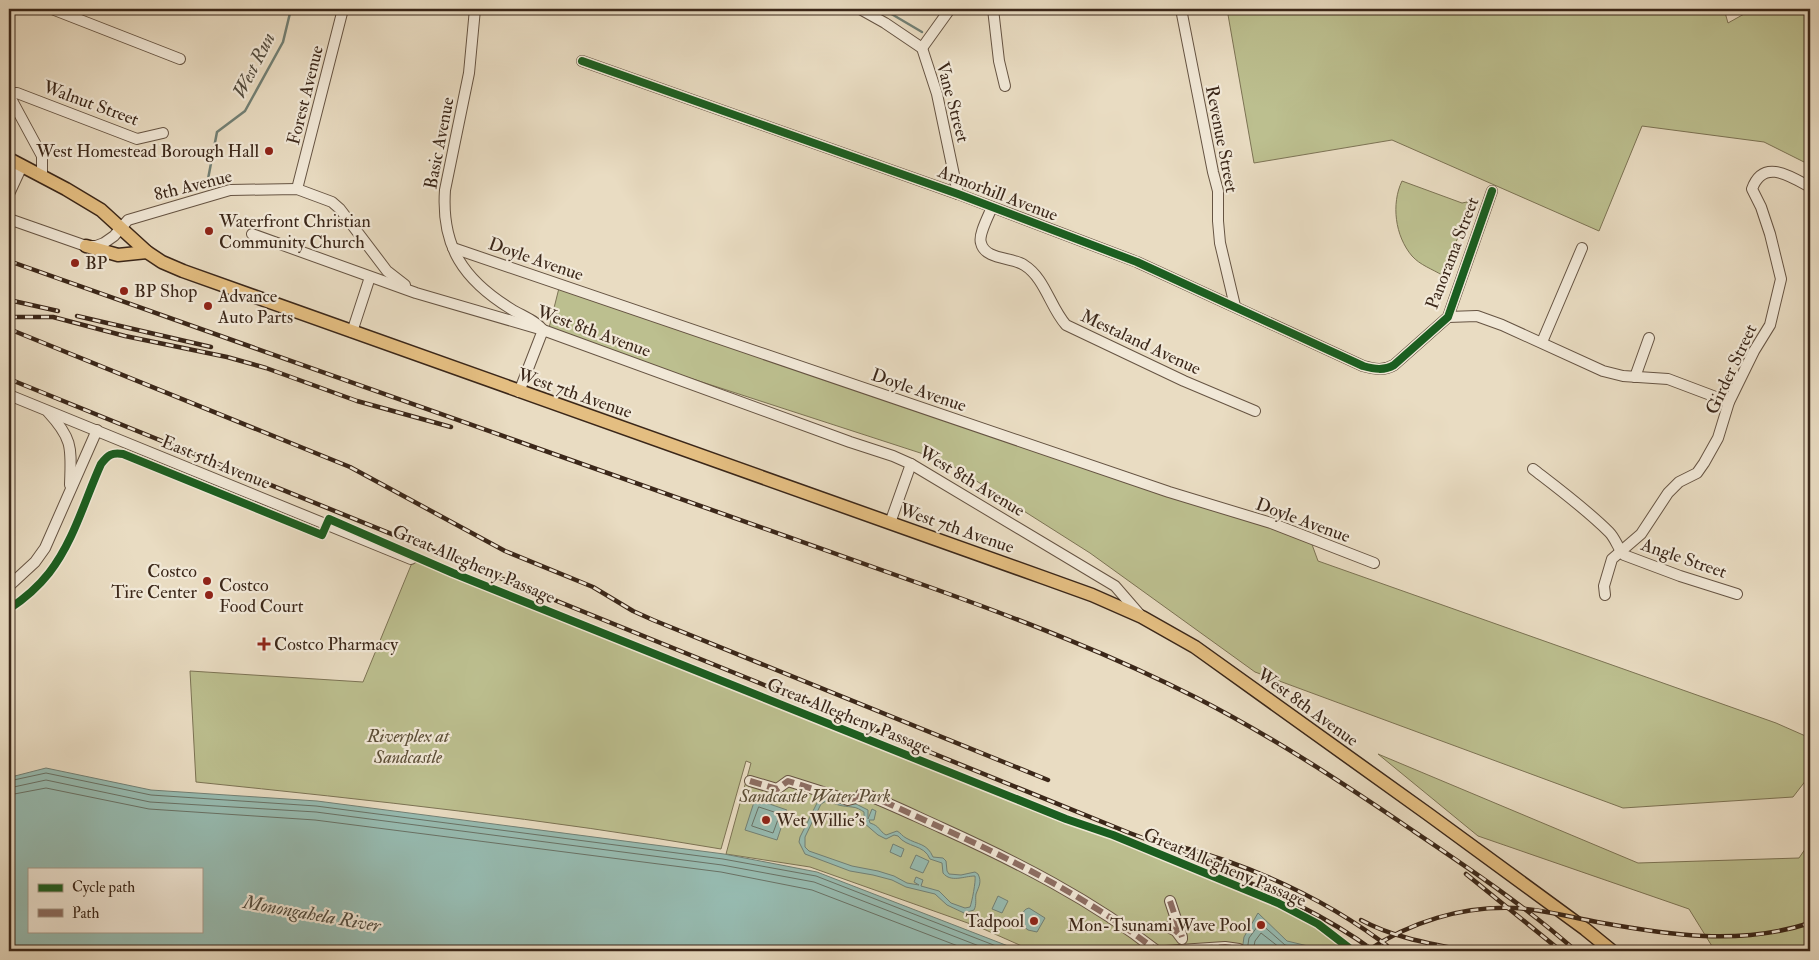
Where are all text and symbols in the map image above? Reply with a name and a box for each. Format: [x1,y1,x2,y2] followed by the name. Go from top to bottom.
[227,29,281,102] water label: West Run
[282,43,329,147] street label: Forest Avenue
[931,59,974,145] street label: Vane Street
[39,75,142,131] street label: Walnut Street
[1200,84,1243,195] street label: Revenue Street
[419,95,460,191] street label: Basic Avenue
[35,140,259,163] place label: West Homestead Borough Hall
[263,145,275,157] marker: West Homestead Borough Hall
[934,160,1062,227] street label: Armorhill Avenue
[152,165,235,206] street label: 8th Avenue
[1421,194,1484,312] street label: Panorama Street
[218,210,371,254] place label: Waterfront Christian Community Church
[203,225,215,237] marker: Waterfront Christian Community Church
[485,232,587,287] street label: Doyle Avenue
[85,252,108,275] place label: BP
[69,257,81,269] marker: BP
[134,280,197,303] place label: BP Shop
[118,285,130,297] marker: BP Shop
[217,285,293,329] place label: Advance Auto Parts
[202,300,214,312] marker: Advance Auto Parts
[533,300,654,363] street label: West 8th Avenue
[1077,305,1205,381] street label: Mestaland Avenue
[1701,320,1762,418] street label: Girder Street
[514,363,636,424] street label: West 7th Avenue
[868,363,970,418] street label: Doyle Avenue
[158,430,274,495] street label: East 5th Avenue
[914,440,1029,522] street label: West 8th Avenue
[1252,493,1354,548] street label: Doyle Avenue
[896,498,1018,559] street label: West 7th Avenue
[389,520,559,609] street label: Great Allegheny Passage
[1637,533,1730,584] street label: Angle Street
[111,560,197,604] place label: Costco Tire Center
[219,574,304,618] place label: Costco Food Court
[201,575,213,587] marker: Costco Tire Center
[203,589,215,601] marker: Costco Food Court
[274,633,399,656] place label: Costco Pharmacy
[258,638,270,650] marker: Costco Pharmacy
[1252,662,1363,752] street label: West 8th Avenue
[764,673,935,760] street label: Great Allegheny Passage
[366,725,450,769] park label: Riverplex at Sandcastle
[738,785,891,808] park label: Sandcastle Water Park
[775,809,865,832] place label: Wet Willie's
[760,814,772,826] marker: Wet Willie's
[1140,823,1310,912] street label: Great Allegheny Passage
[28,868,202,932] legend
[72,878,135,898] text: Cycle path
[240,890,383,938] water label: Monongahela River
[72,904,99,923] text: Path
[965,910,1024,933] place label: Tadpool
[1067,914,1251,937] place label: Mon-Tsunami Wave Pool
[1028,915,1040,927] marker: Tadpool
[1255,919,1267,931] marker: Mon-Tsunami Wave Pool

